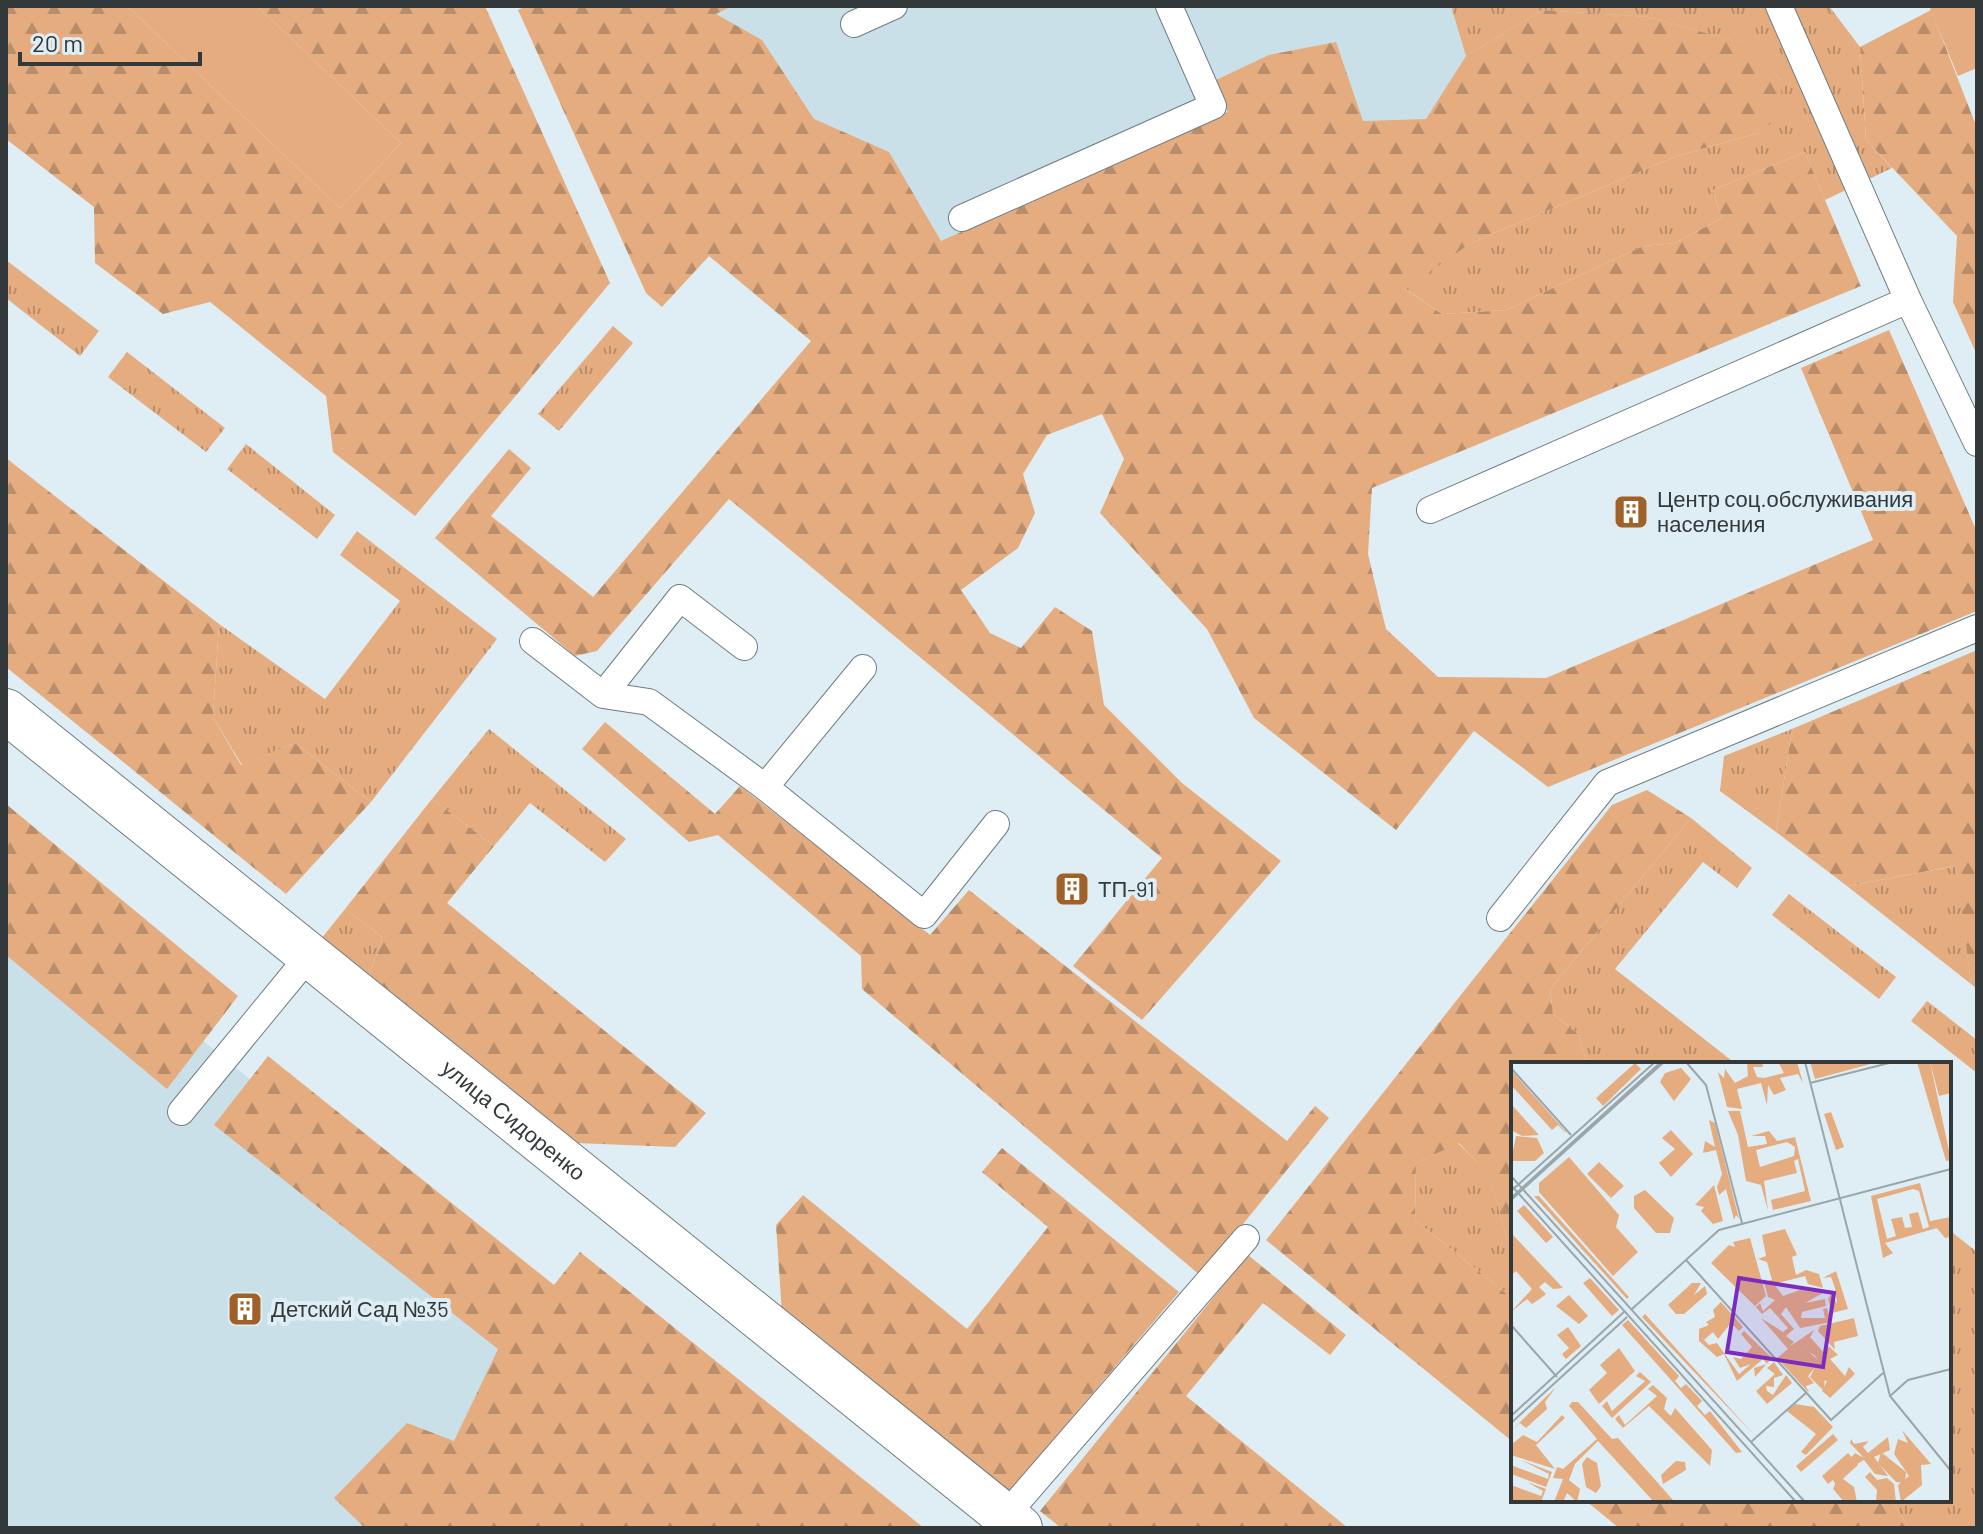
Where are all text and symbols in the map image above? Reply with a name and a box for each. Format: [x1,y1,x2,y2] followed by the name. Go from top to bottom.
[20,16,200,66] scale bar
[32,28,83,57] text: 20 m
[1657,485,1913,536] place label: Центр соц.обслуживания населения
[1612,493,1650,531] building icon: Центр соц.обслуживания населения
[1053,870,1091,908] building icon: ТП-91
[1098,875,1155,901] place label: ТП-91
[437,1054,591,1185] street label: улица Сидоренко
[1511,1062,1951,1502] inset map
[226,1290,264,1328] building icon: Детский Сад №35
[271,1295,449,1322] place label: Детский Сад №35

